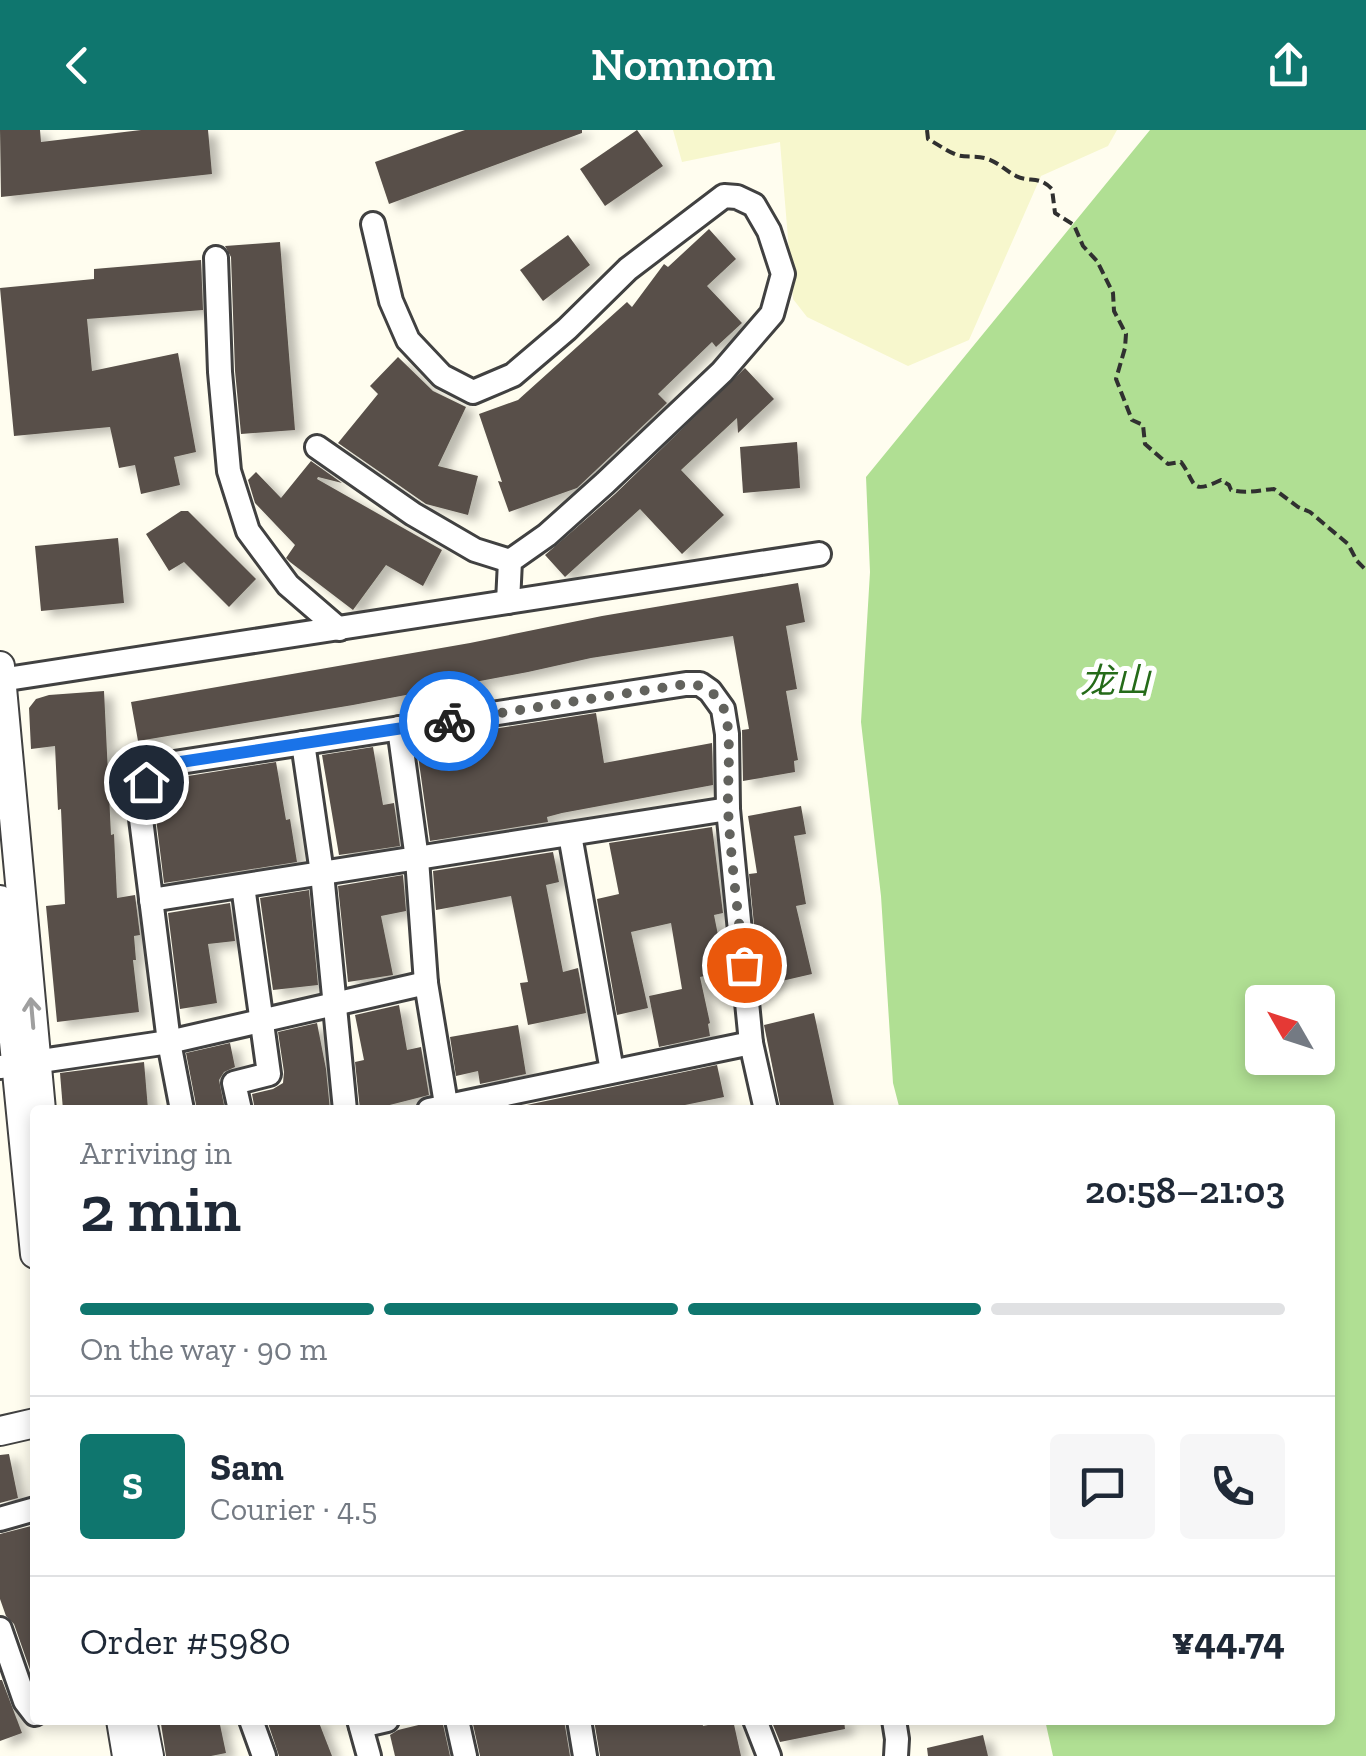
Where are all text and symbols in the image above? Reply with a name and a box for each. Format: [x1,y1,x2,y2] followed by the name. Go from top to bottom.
[50,38,105,93] icon: back
[591,38,775,92] text: Nomnom
[1261,38,1316,93] icon: share
[1080,660,1152,702] park label: 龙山
[399,671,499,771] courier
[422,694,477,749] icon: bike
[104,740,189,825] pin
[119,755,174,810] icon: home
[702,923,787,1008] pin
[717,938,772,993] icon: bag
[1245,985,1335,1075] north arrow
[1245,985,1335,1075] map controls
[22,997,41,1030] one-way arrow
[80,1134,232,1172] text: Arriving in
[1085,1167,1285,1213] text: 20:58–21:03
[80,1170,241,1248] text: 2 min
[80,1330,327,1368] text: On the way · 90 m
[1050,1434,1155,1539] button: chat
[1180,1434,1285,1539] button: phone
[210,1444,284,1490] text: Sam
[122,1463,143,1509] text: S
[210,1490,377,1528] text: Courier · 4.5
[80,1618,291,1664] text: Order #5980
[1172,1618,1285,1664] text: ¥44.74

